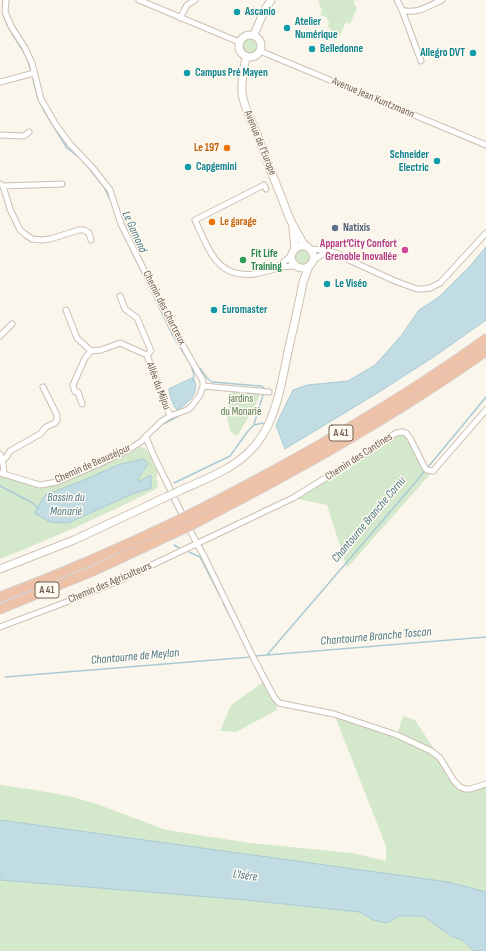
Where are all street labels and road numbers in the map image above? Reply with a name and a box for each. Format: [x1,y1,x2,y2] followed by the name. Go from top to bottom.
[330,75,416,121] street label: Avenue Jean Kuntzmann
[241,109,279,177] street label: Avenue de l'Europe
[140,269,188,347] street label: Chemin des Chartreux
[143,360,173,412] street label: Allée du Mijou
[329,425,353,441] road number: A 41
[323,430,395,484] street label: Chemin des Cantines
[53,441,133,487] street label: Chemin de Beauséjour
[66,559,154,607] street label: Chemin des Agriculteurs
[35,582,59,598] road number: A 41

